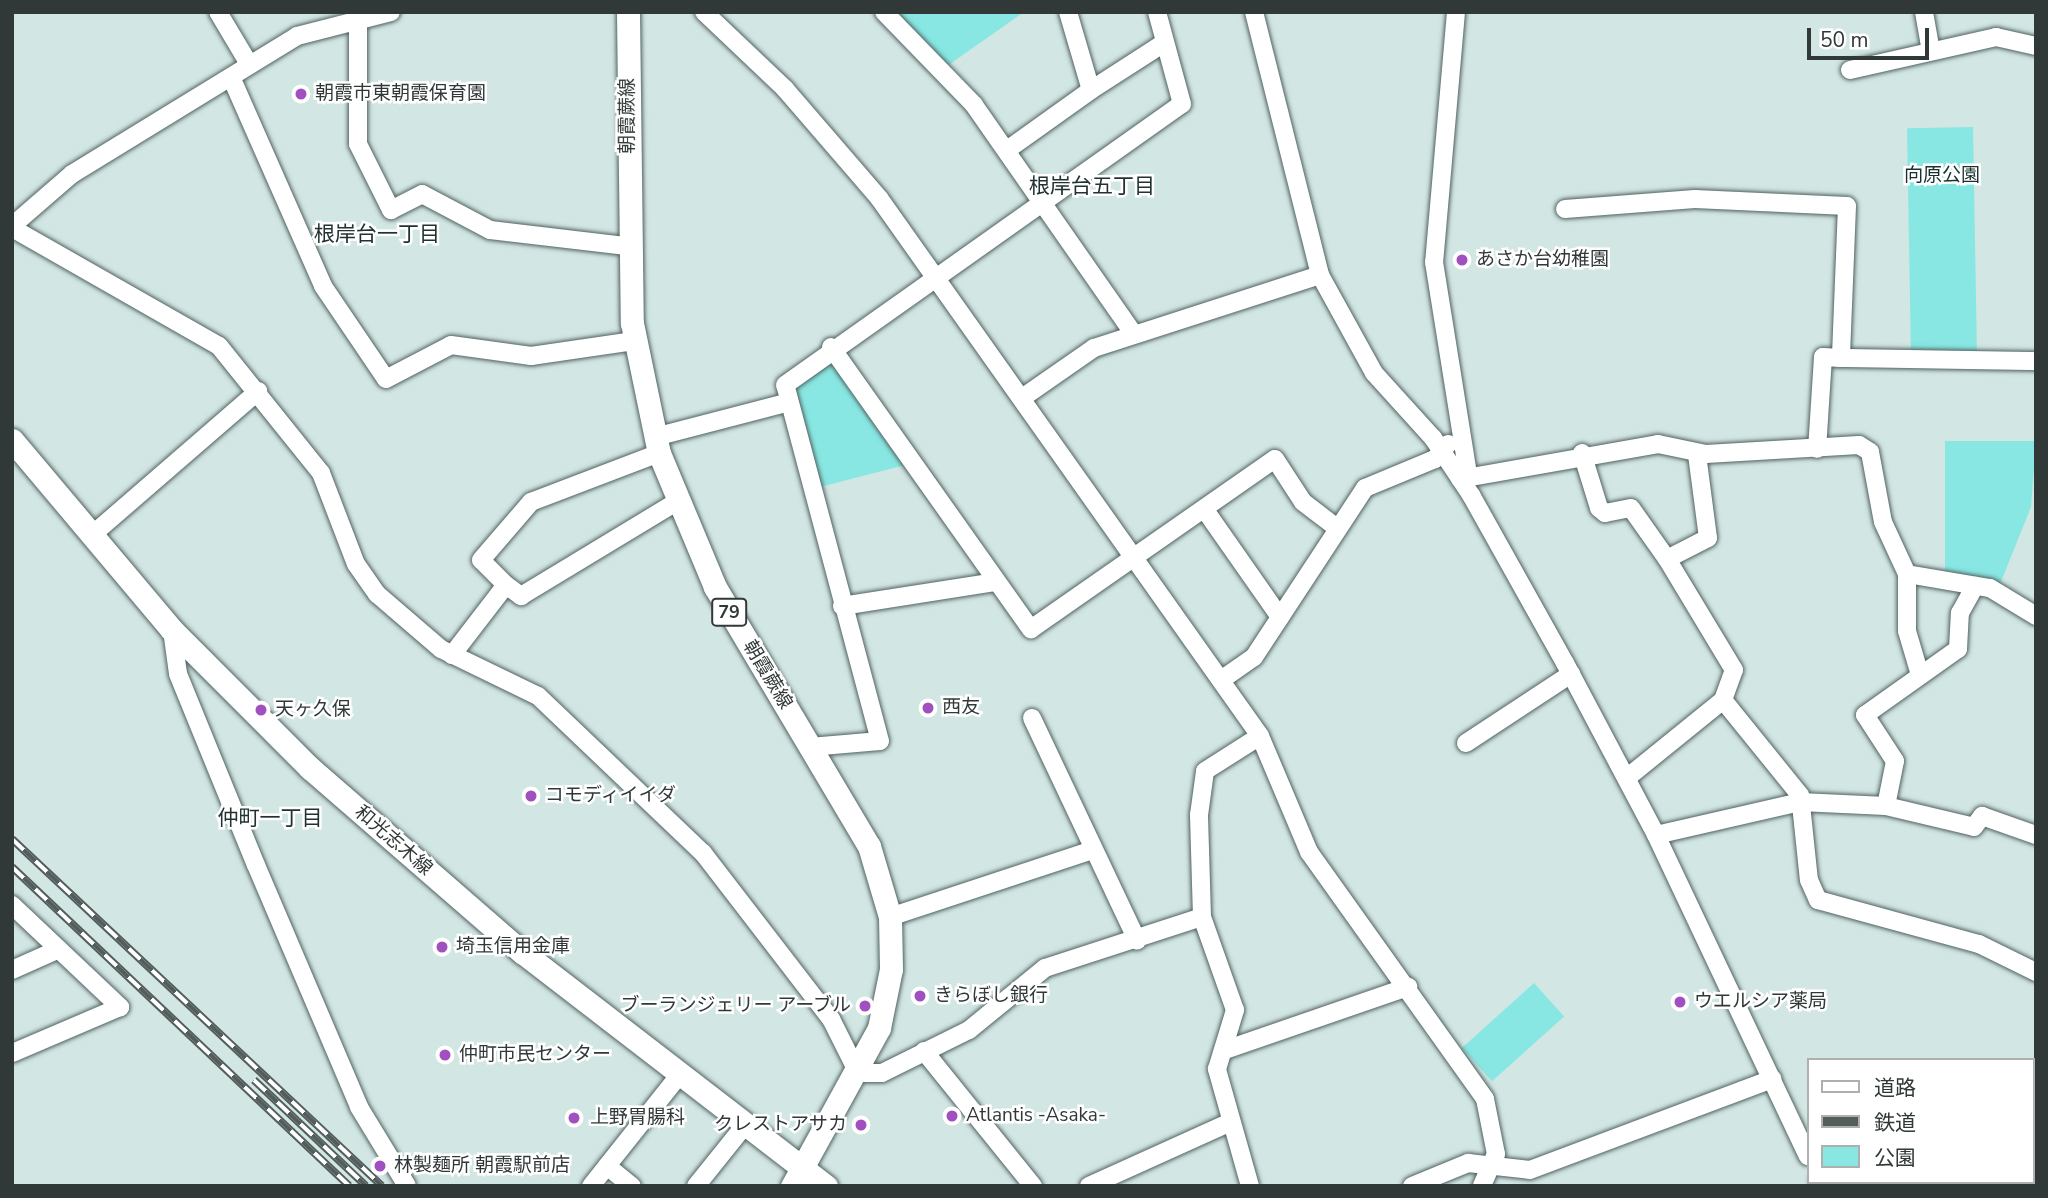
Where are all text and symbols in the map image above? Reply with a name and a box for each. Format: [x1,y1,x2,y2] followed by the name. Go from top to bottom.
[1810,14,1932,58] scale bar
[1820,26,1869,54] text: 50 m
[617,78,639,154] street label: 朝霞蕨線
[315,83,486,105] place label: 朝霞市東朝霞保育園
[293,86,309,102] marker: 朝霞市東朝霞保育園
[1904,165,1980,187] park label: 向原公園
[1029,173,1155,199] district label: 根岸台五丁目
[314,221,440,247] district label: 根岸台一丁目
[1476,249,1609,271] place label: あさか台幼稚園
[1454,252,1470,268] marker: あさか台幼稚園
[710,598,748,626] road number: 79
[738,637,796,713] street label: 朝霞蕨線
[942,697,980,719] place label: 西友
[275,699,351,721] place label: 天ヶ久保
[920,700,936,716] marker: 西友
[253,702,269,718] marker: 天ヶ久保
[545,785,678,807] place label: コモディイイダ
[523,788,539,804] marker: コモディイイダ
[350,801,436,881] street label: 和光志木線
[218,805,322,831] district label: 仲町一丁目
[456,936,570,958] place label: 埼玉信用金庫
[434,939,450,955] marker: 埼玉信用金庫
[934,985,1048,1007] place label: きらぼし銀行
[912,988,928,1004] marker: きらぼし銀行
[1694,991,1827,1013] place label: ウエルシア薬局
[1672,994,1688,1010] marker: ウエルシア薬局
[619,995,851,1017] place label: ブーランジェリー アーブル
[857,998,873,1014] marker: ブーランジェリー アーブル
[459,1044,611,1066] place label: 仲町市民センター
[437,1047,453,1063] marker: 仲町市民センター
[1806,1058,2034,1184] legend
[1874,1074,1916,1102] text: 道路
[966,1105,1106,1127] place label: Atlantis -Asaka-
[590,1107,685,1129] place label: 上野胃腸科
[564,1108,584,1128] marker: 上野胃腸科
[944,1108,960,1124] marker: Atlantis -Asaka-
[1874,1109,1916,1137] text: 鉄道
[714,1114,847,1136] place label: クレストアサカ
[853,1117,869,1133] marker: クレストアサカ
[1874,1144,1916,1172] text: 公園
[394,1155,570,1177] place label: 林製麺所 朝霞駅前店
[372,1158,388,1174] marker: 林製麺所 朝霞駅前店

